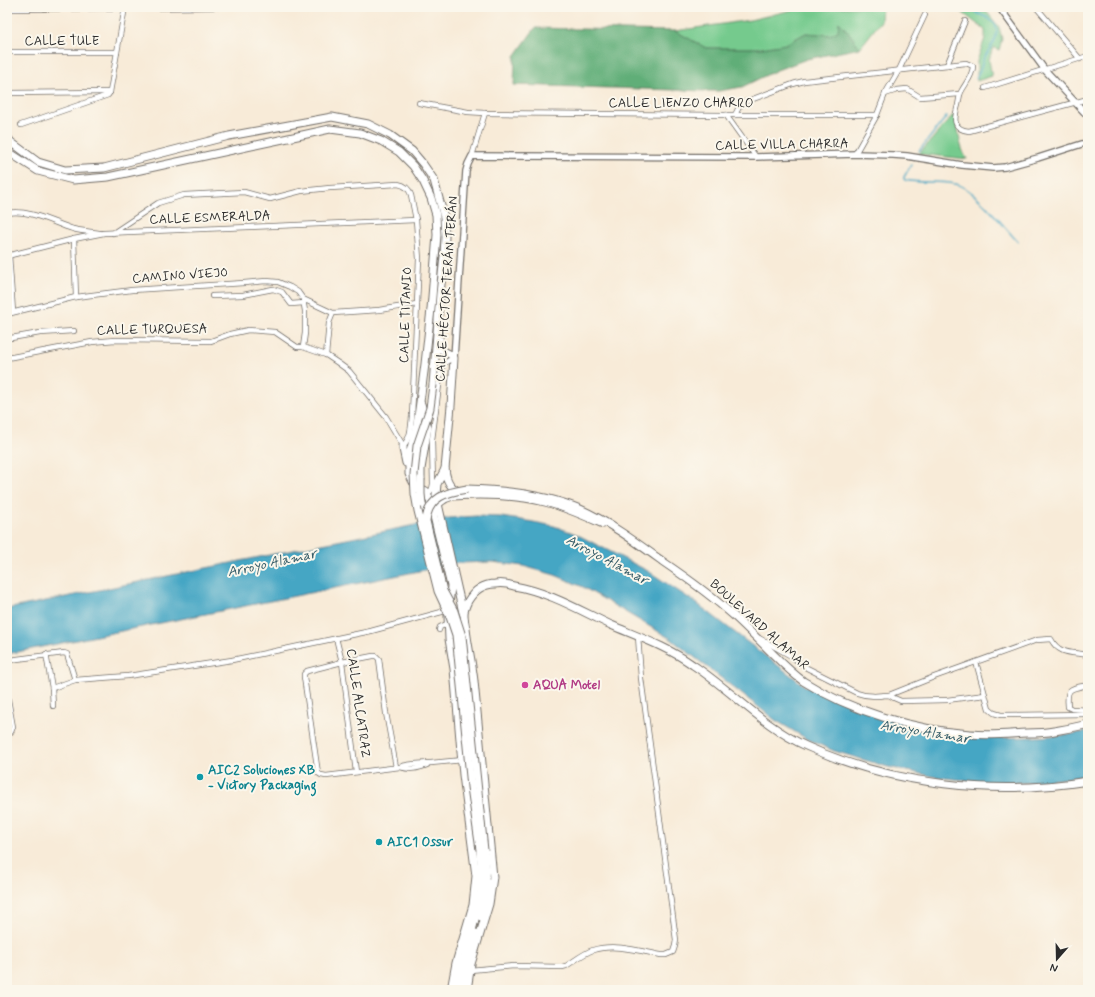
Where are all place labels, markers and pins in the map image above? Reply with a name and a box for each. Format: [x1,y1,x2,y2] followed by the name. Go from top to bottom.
[533,677,600,694] place label: AQUA Motel
[520,680,530,690] marker: AQUA Motel
[208,762,316,797] place label: AIC2 Soluciones XB - Victory Packaging
[195,772,205,782] marker: AIC2 Soluciones XB - Victory Packaging
[387,834,454,851] place label: AIC1 Ossur
[374,837,384,847] marker: AIC1 Ossur

